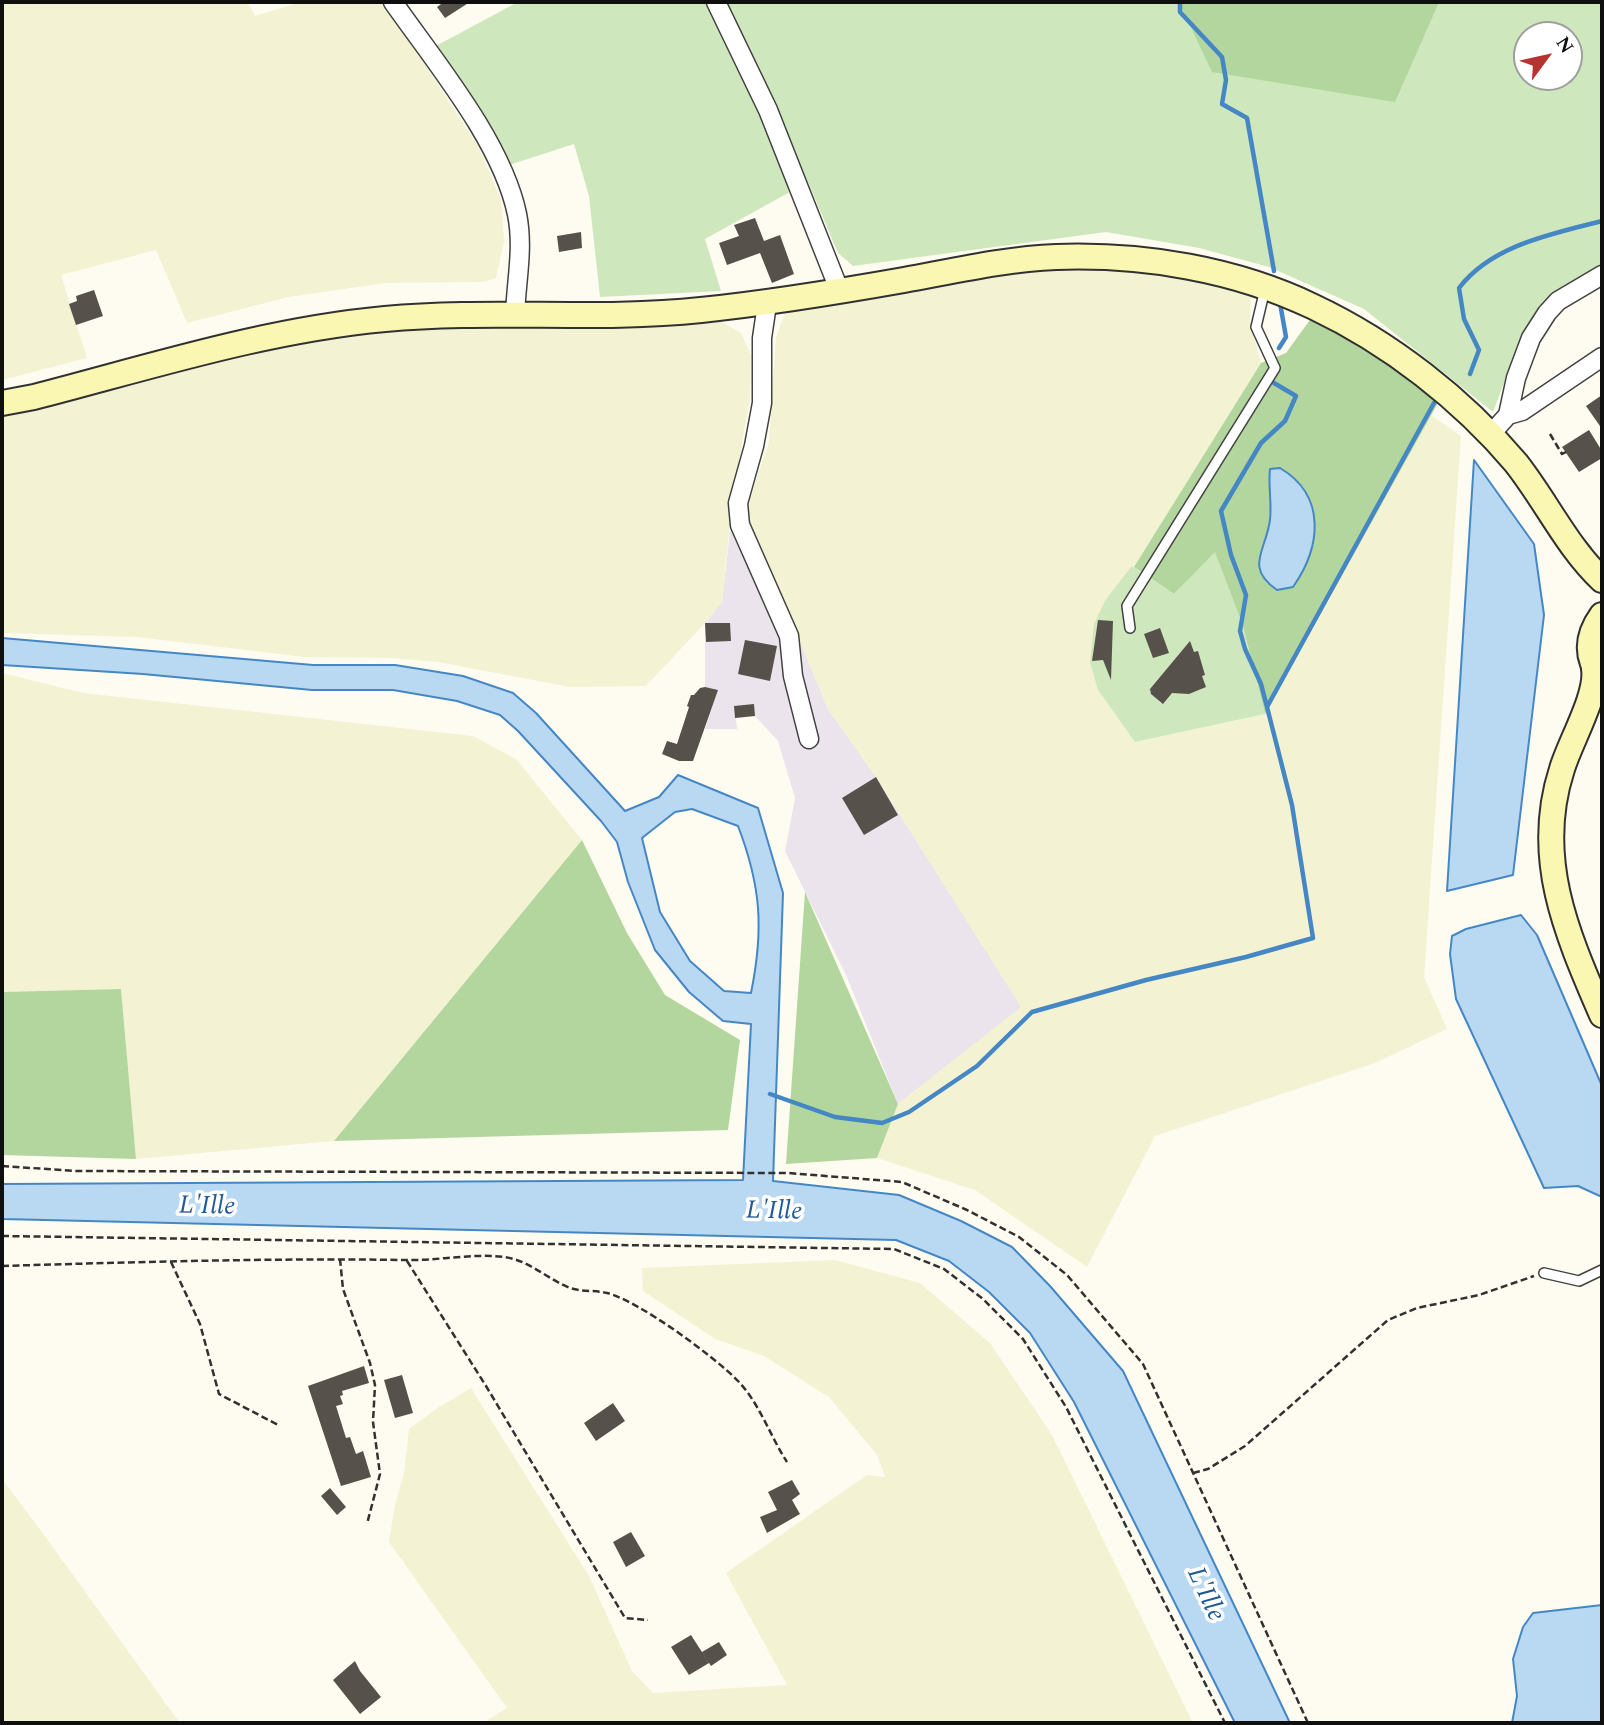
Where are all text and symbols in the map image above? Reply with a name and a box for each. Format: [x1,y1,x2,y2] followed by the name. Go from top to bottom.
[1513,21,1583,91] north arrow
[1548,31,1581,60] text: N
[178,1192,236,1224] water label: L'Ille
[745,1197,803,1229] water label: L'Ille
[1178,1563,1230,1627] water label: L'Ille

